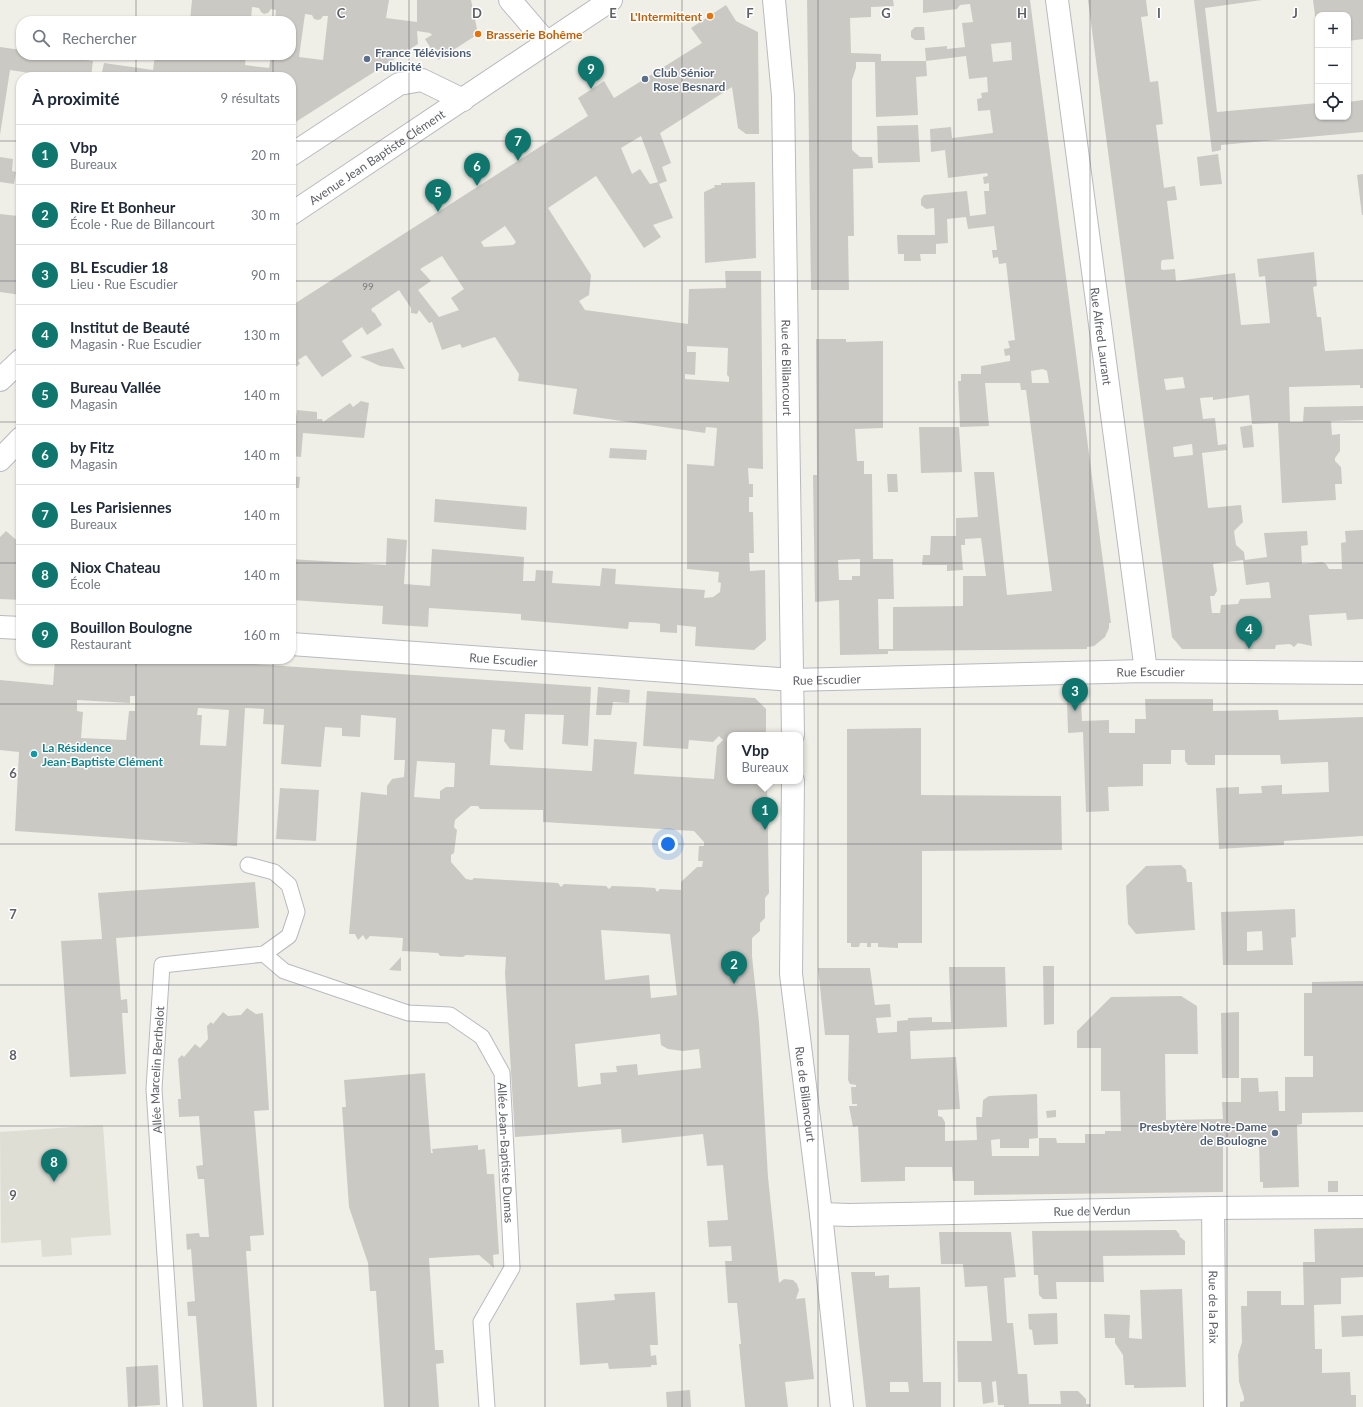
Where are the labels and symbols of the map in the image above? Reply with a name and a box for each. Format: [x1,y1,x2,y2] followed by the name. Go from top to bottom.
[337,5,346,21] text: C
[472,5,482,21] text: D
[609,5,617,21] text: E
[746,5,754,21] text: F
[881,5,891,21] text: G
[1017,5,1027,21] text: H
[1157,5,1161,21] text: I
[1292,5,1298,21] text: J
[630,9,703,24] place label: L'Intermittent
[705,11,715,21] marker: L'Intermittent
[486,27,583,42] place label: Brasserie Bohême
[473,29,483,39] marker: Brasserie Bohême
[375,45,471,74] place label: France Télévisions Publicité
[362,54,372,64] marker: France Télévisions Publicité
[578,56,604,89] pin: 9
[653,65,725,94] place label: Club Sénior Rose Besnard
[640,74,650,84] marker: Club Sénior Rose Besnard
[306,106,448,208] street label: Avenue Jean Baptiste Clément
[505,128,531,161] pin: 7
[464,153,490,186] pin: 6
[425,179,451,212] pin: 5
[362,280,374,292] house number: 99
[1088,286,1116,387] street label: Rue Alfred Laurant
[779,319,796,416] street label: Rue de Billancourt
[1236,616,1262,649] pin: 4
[469,649,539,669] street label: Rue Escudier
[1116,663,1185,679] street label: Rue Escudier
[792,671,862,688] street label: Rue Escudier
[1062,678,1088,711] pin: 3
[42,740,164,769] place label: La Résidence Jean-Baptiste Clément
[29,749,39,759] marker: La Résidence Jean-Baptiste Clément
[9,765,17,781] text: 6
[752,797,778,830] pin: 1
[658,834,678,854] your location
[9,906,17,922] text: 7
[721,951,747,984] pin: 2
[146,1005,167,1134] street label: Allée Marcelin Berthelot
[793,1045,820,1143] street label: Rue de Billancourt
[9,1047,17,1063] text: 8
[495,1082,517,1223] street label: Allée Jean-Baptiste Dumas
[1139,1119,1268,1148] place label: Presbytère Notre-Dame de Boulogne
[1270,1128,1280,1138] marker: Presbytère Notre-Dame de Boulogne
[41,1149,67,1182] pin: 8
[9,1187,17,1203] text: 9
[1053,1202,1131,1219] street label: Rue de Verdun
[1206,1270,1222,1344] street label: Rue de la Paix

